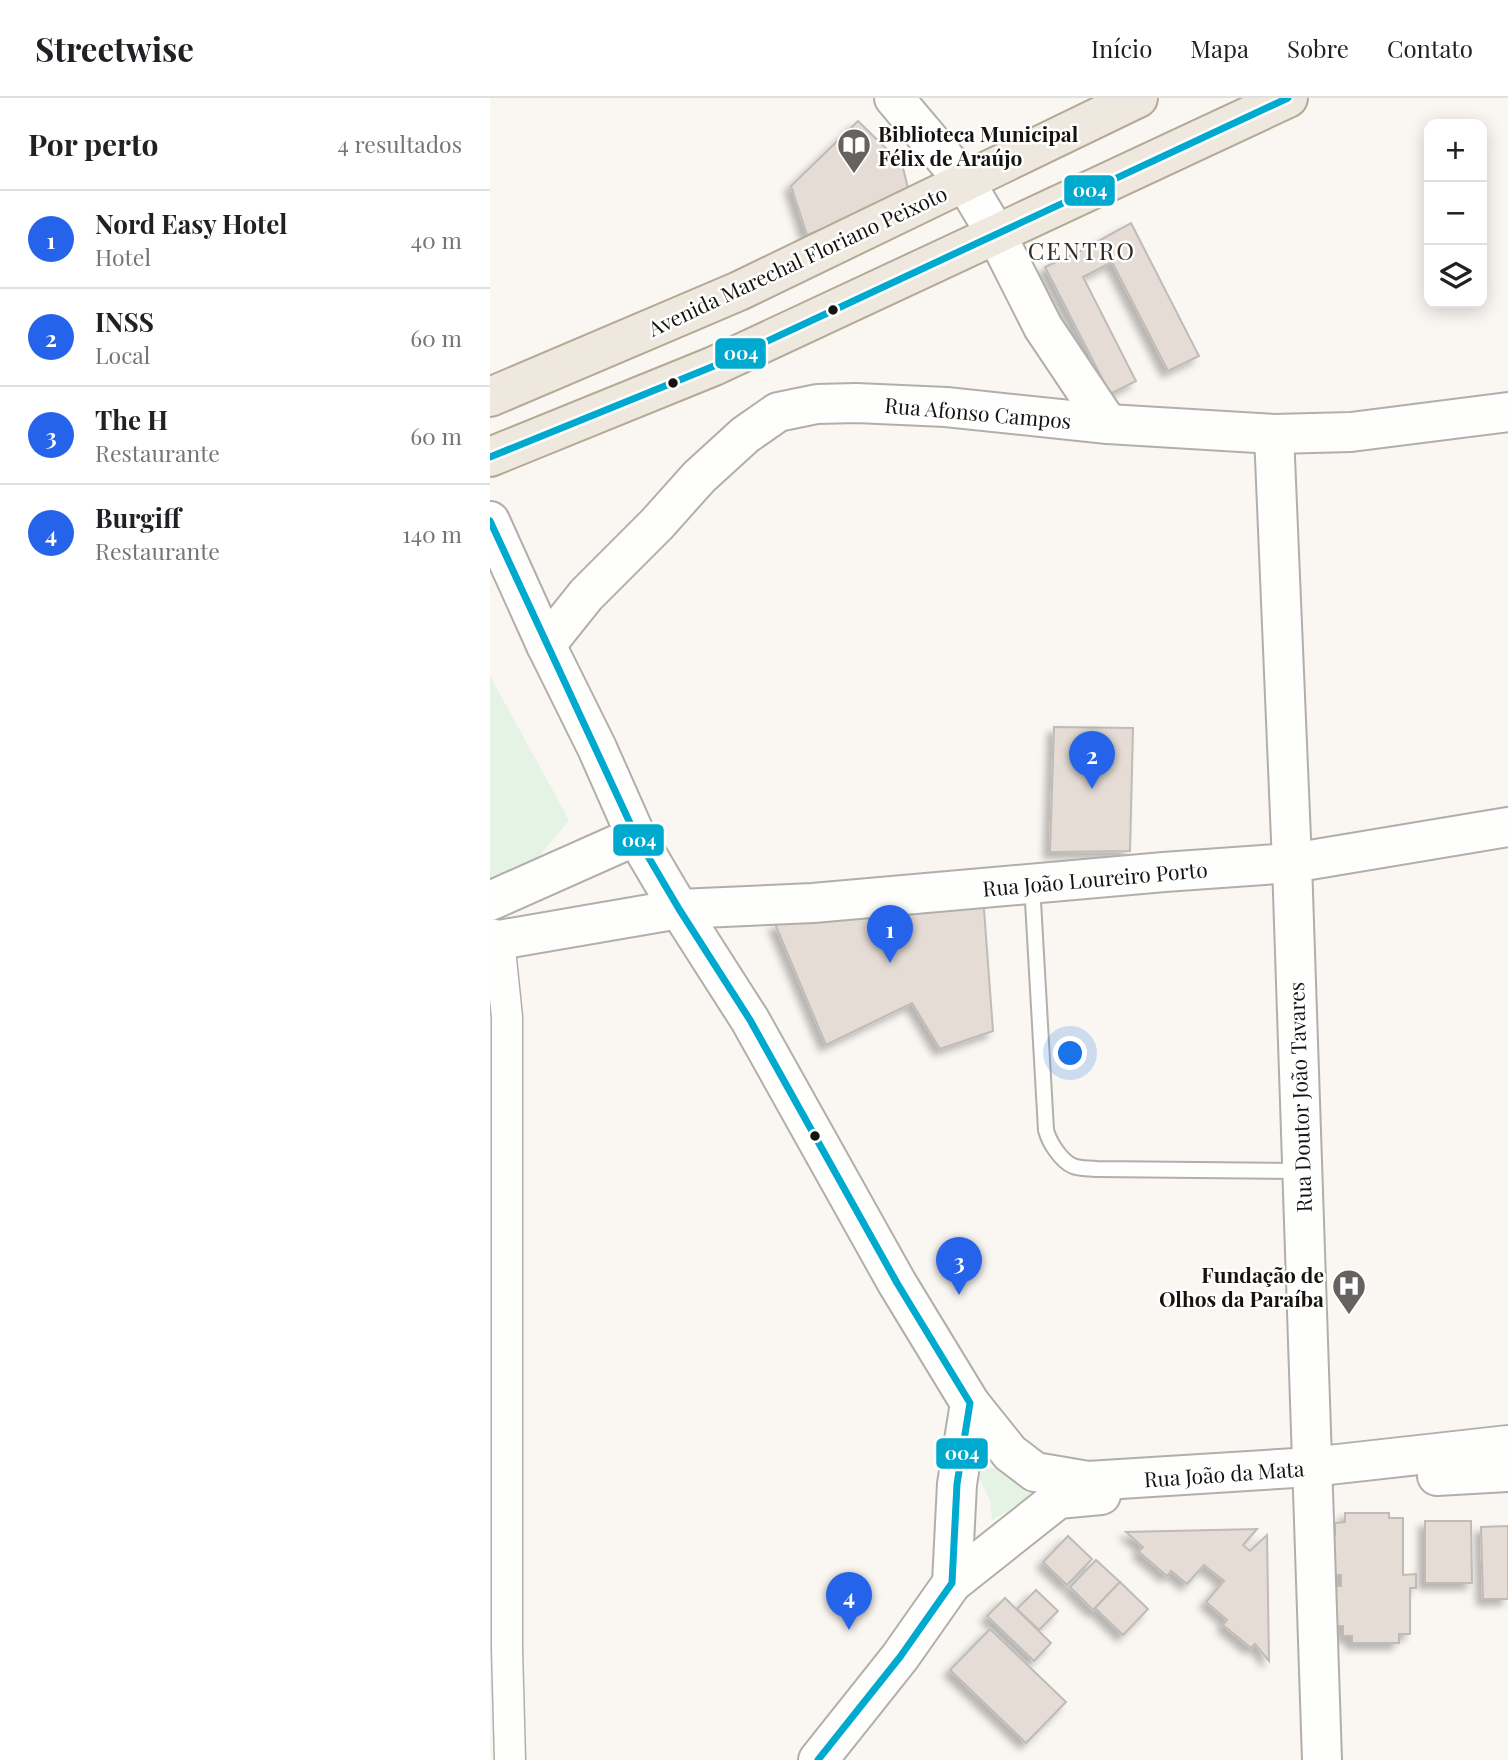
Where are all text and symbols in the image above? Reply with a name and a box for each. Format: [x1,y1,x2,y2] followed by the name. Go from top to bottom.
[35,26,194,70] text: Streetwise
[1091,32,1152,64] text: Início
[1190,32,1249,64] text: Mapa
[1287,32,1349,64] text: Sobre
[1387,32,1473,64] text: Contato
[878,119,1079,171] place label: Biblioteca Municipal Félix de Araújo
[1424,119,1487,308] map controls
[1424,119,1487,182] button: +
[28,124,158,164] text: Por perto
[835,126,873,175] library icon: Biblioteca Municipal Félix de Araújo
[337,128,462,159] text: 4 resultados
[1063,174,1116,207] line badge: 004
[1073,176,1107,202] text: 004
[642,178,951,342] street label: Avenida Marechal Floriano Peixoto
[1424,182,1487,245] button: −
[95,206,287,241] text: Nord Easy Hotel
[47,224,55,255] text: 1
[411,224,462,255] text: 40 m
[1028,234,1136,266] district label: CENTRO
[95,241,151,272] text: Hotel
[1424,245,1487,308] button: layers
[826,303,840,317] unlabelled marker
[95,304,154,339] text: INSS
[45,322,57,353] text: 2
[410,322,462,353] text: 60 m
[714,337,767,370] line badge: 004
[95,339,150,370] text: Local
[724,339,758,365] text: 004
[666,376,680,390] unlabelled marker
[884,390,1072,434] street label: Rua Afonso Campos
[95,402,168,437] text: The H
[45,420,57,451] text: 3
[410,420,462,451] text: 60 m
[95,437,220,468] text: Restaurante
[95,500,181,535] text: Burgiff
[45,518,57,549] text: 4
[402,518,462,549] text: 140 m
[95,535,220,566] text: Restaurante
[1069,731,1115,789] pin: 2
[612,823,665,857] line badge: 004
[622,826,656,852] text: 004
[981,854,1209,902] street label: Rua João Loureiro Porto
[867,905,913,963] pin: 1
[1281,981,1317,1213] street label: Rua Doutor João Tavares
[1053,1036,1087,1070] your location
[808,1129,822,1143] unlabelled marker
[936,1237,982,1295] pin: 3
[1159,1260,1324,1312] place label: Fundação de Olhos da Paraíba
[1330,1267,1368,1316] hospital icon: Fundação de Olhos da Paraíba
[935,1437,989,1470] line badge: 004
[945,1439,979,1465] text: 004
[1143,1453,1306,1493] street label: Rua João da Mata
[826,1572,872,1630] pin: 4

